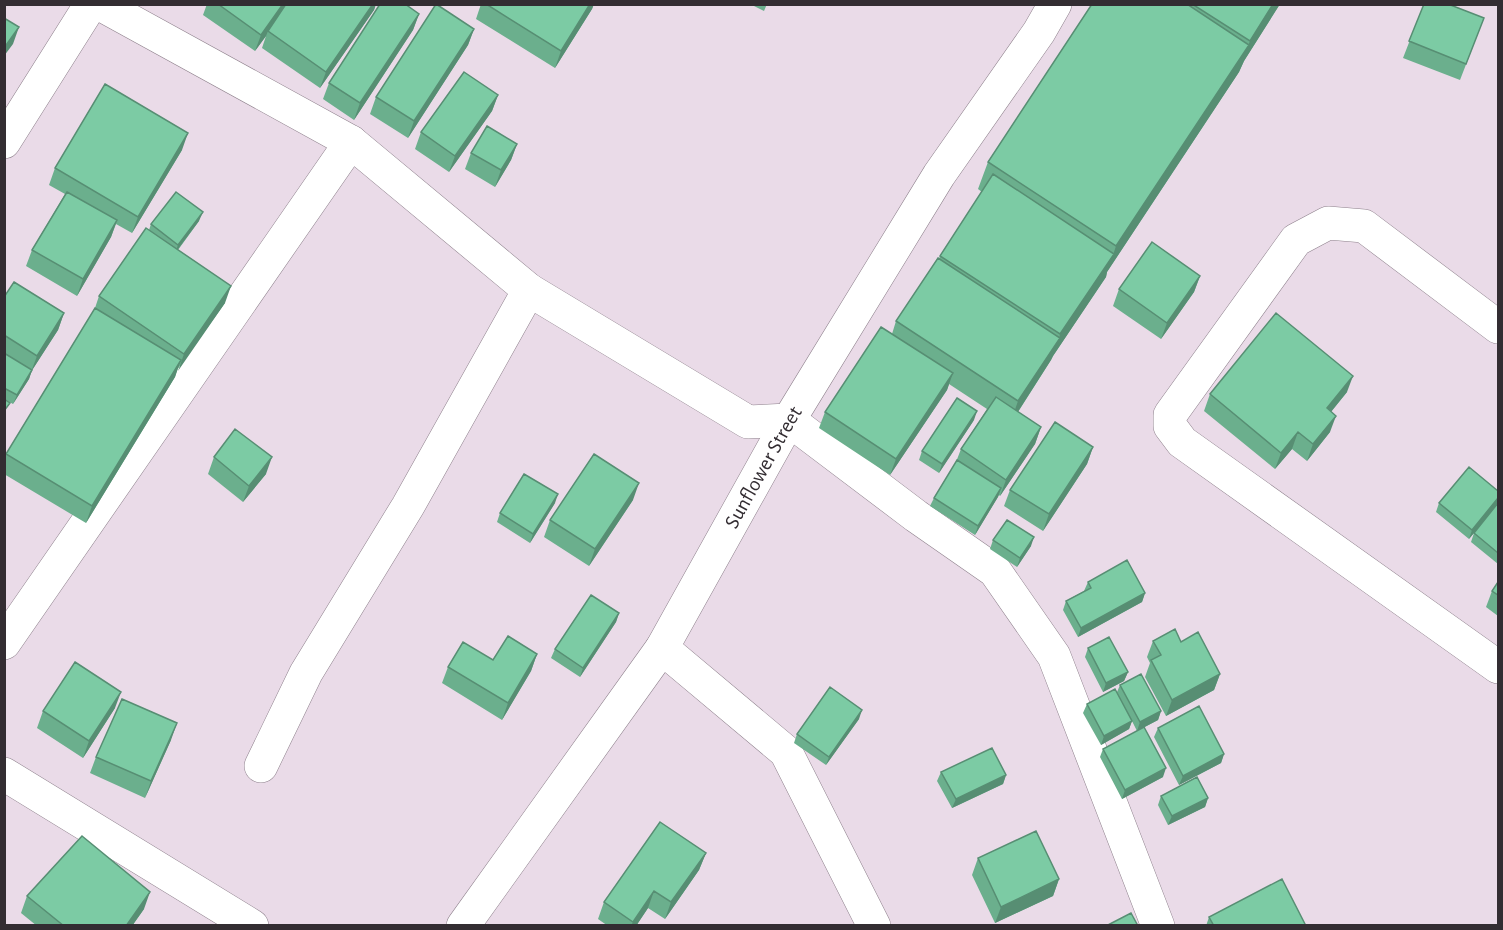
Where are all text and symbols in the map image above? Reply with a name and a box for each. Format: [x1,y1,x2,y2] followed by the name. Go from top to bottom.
[720,402,806,532] street label: Sunflower Street

